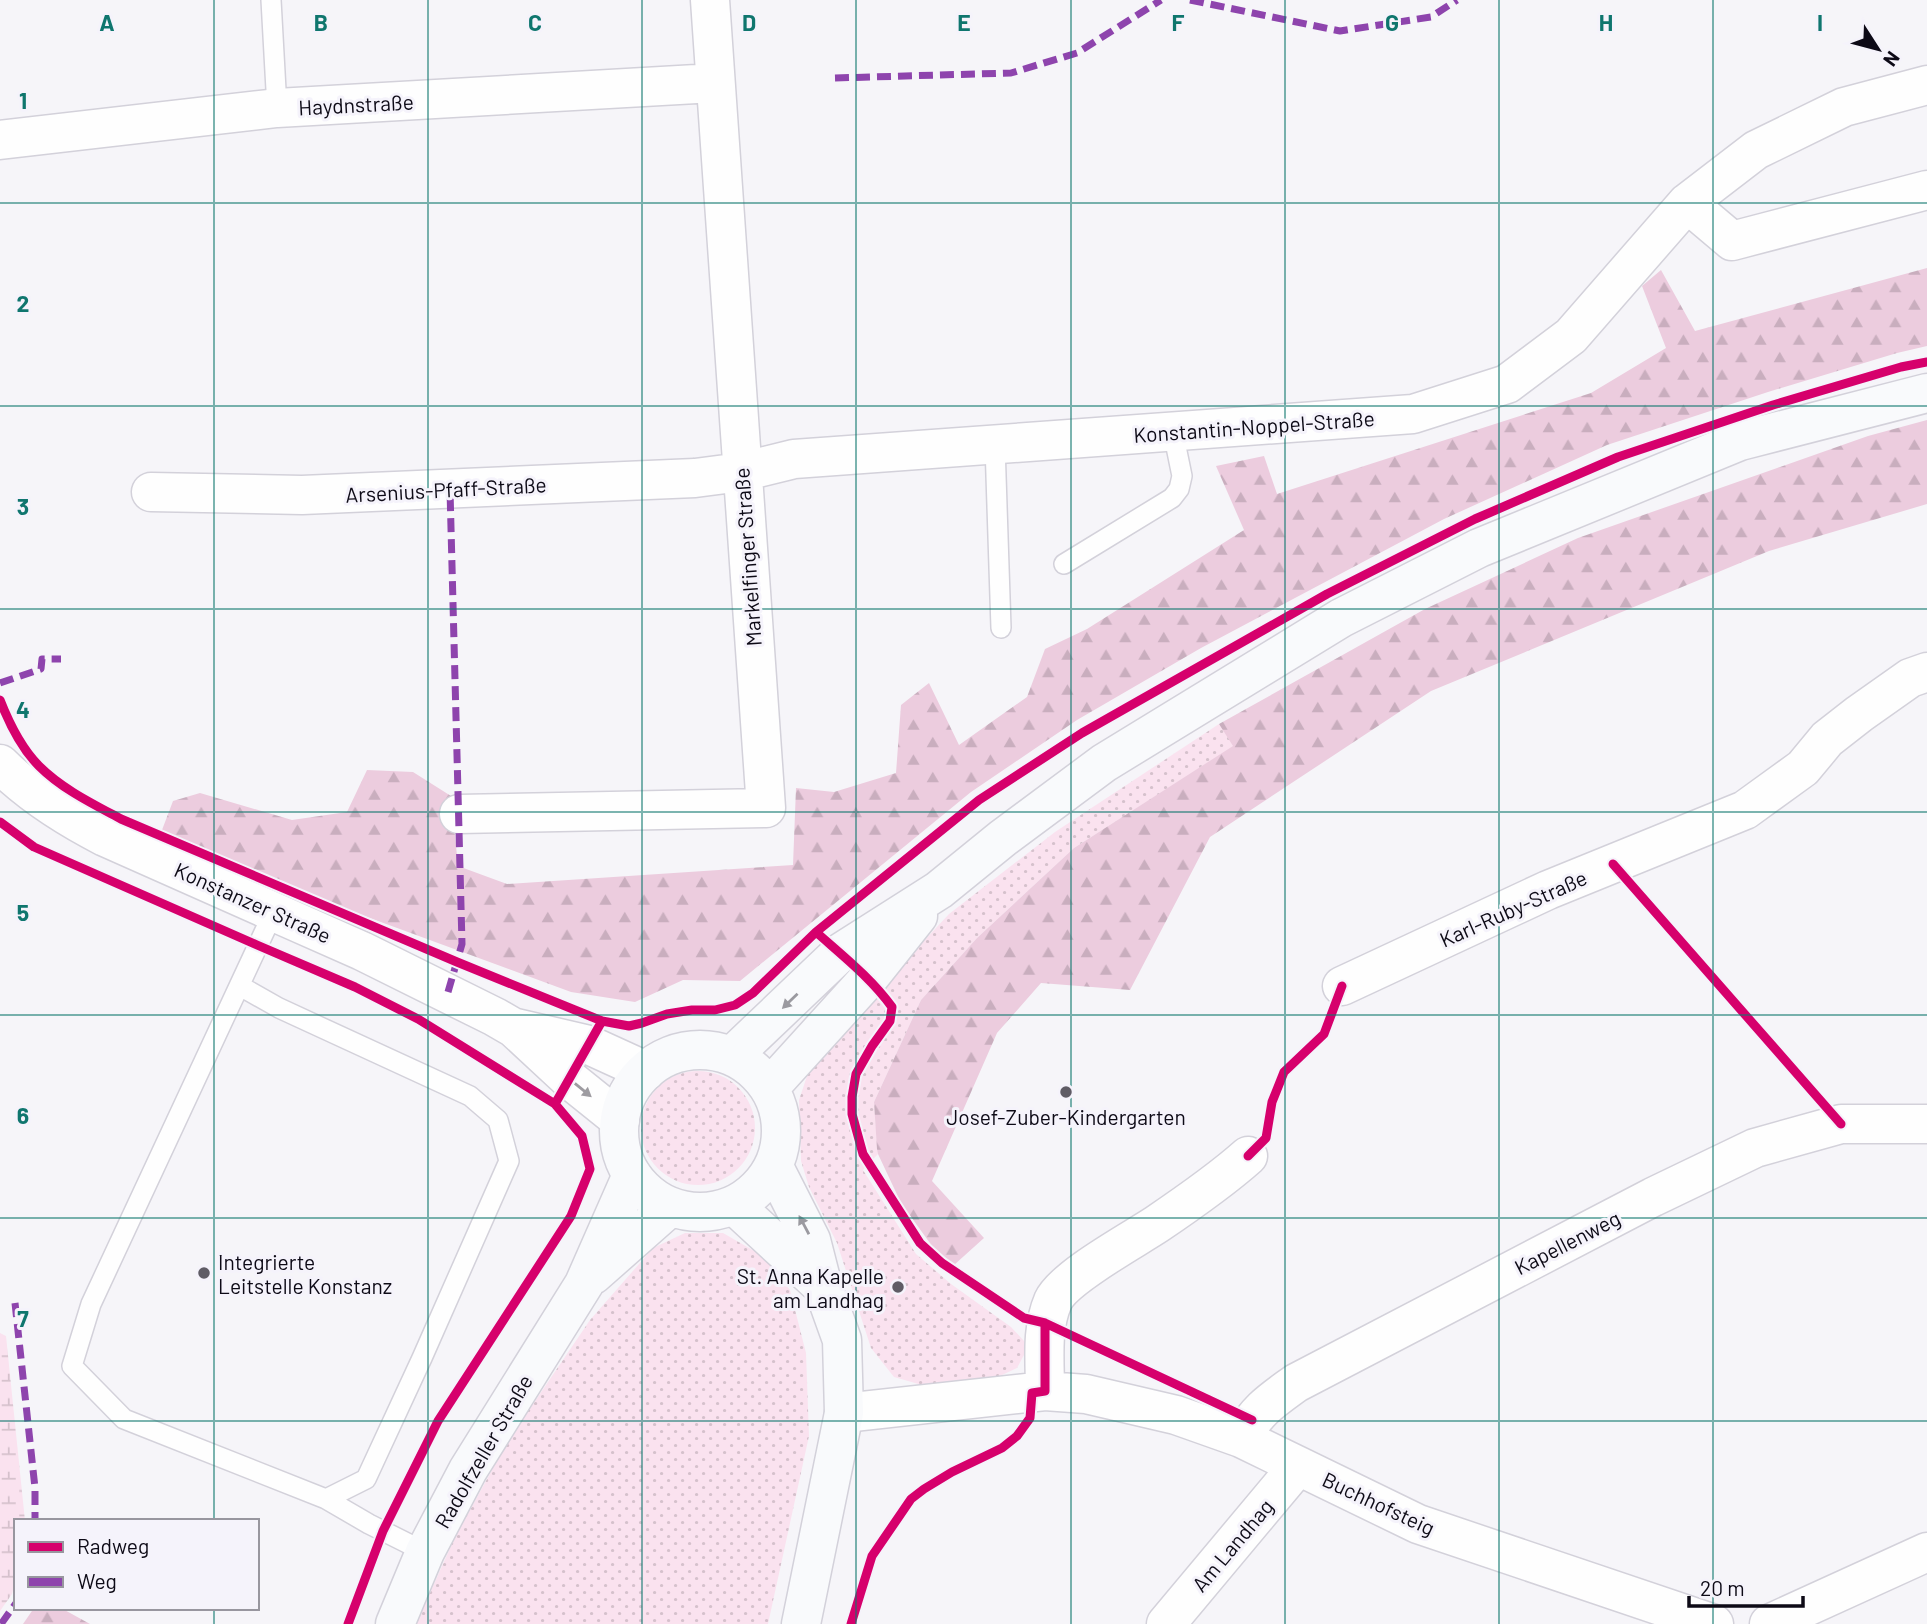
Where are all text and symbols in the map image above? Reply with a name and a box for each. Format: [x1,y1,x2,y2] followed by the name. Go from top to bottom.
[99,8,115,36] text: A
[314,8,328,36] text: B
[528,8,542,36] text: C
[742,8,756,36] text: D
[957,8,971,36] text: E
[1172,8,1185,36] text: F
[1385,8,1399,36] text: G
[1599,8,1613,36] text: H
[1817,8,1823,36] text: I
[1843,14,1913,84] north arrow
[1879,47,1905,71] text: N
[19,86,27,114] text: 1
[298,88,414,120] street label: Haydnstraße
[17,289,29,317] text: 2
[1133,405,1375,447] street label: Konstantin-Noppel-Straße
[728,467,766,647] street label: Markelfinger Straße
[345,471,547,507] street label: Arsenius-Pfaff-Straße
[17,492,29,520] text: 3
[16,695,30,723] text: 4
[171,856,335,948] street label: Konstanzer Straße
[1436,864,1590,952] street label: Karl-Ruby-Straße
[17,898,29,926] text: 5
[782,992,799,1008] one-way arrow
[573,1083,591,1098] one-way arrow
[1058,1084,1074,1100] marker: Josef-Zuber-Kindergarten
[17,1101,29,1129] text: 6
[946,1104,1186,1129] place label: Josef-Zuber-Kindergarten
[1510,1205,1624,1279] street label: Kapellenweg
[798,1215,809,1235] one-way arrow
[218,1249,392,1298] place label: Integrierte Leitstelle Konstanz
[737,1263,884,1312] place label: St. Anna Kapelle am Landhag
[196,1265,212,1281] marker: Integrierte Leitstelle Konstanz
[890,1279,906,1295] marker: St. Anna Kapelle am Landhag
[17,1304,29,1332] text: 7
[429,1370,537,1532] street label: Radolfzeller Straße
[1319,1466,1439,1540] street label: Buchhofsteig
[1186,1494,1278,1596] street label: Am Landhag
[14,1519,259,1610] legend
[77,1533,149,1558] text: Radweg
[1689,1564,1803,1608] scale bar
[77,1568,117,1593] text: Weg
[1700,1575,1745,1600] text: 20 m

